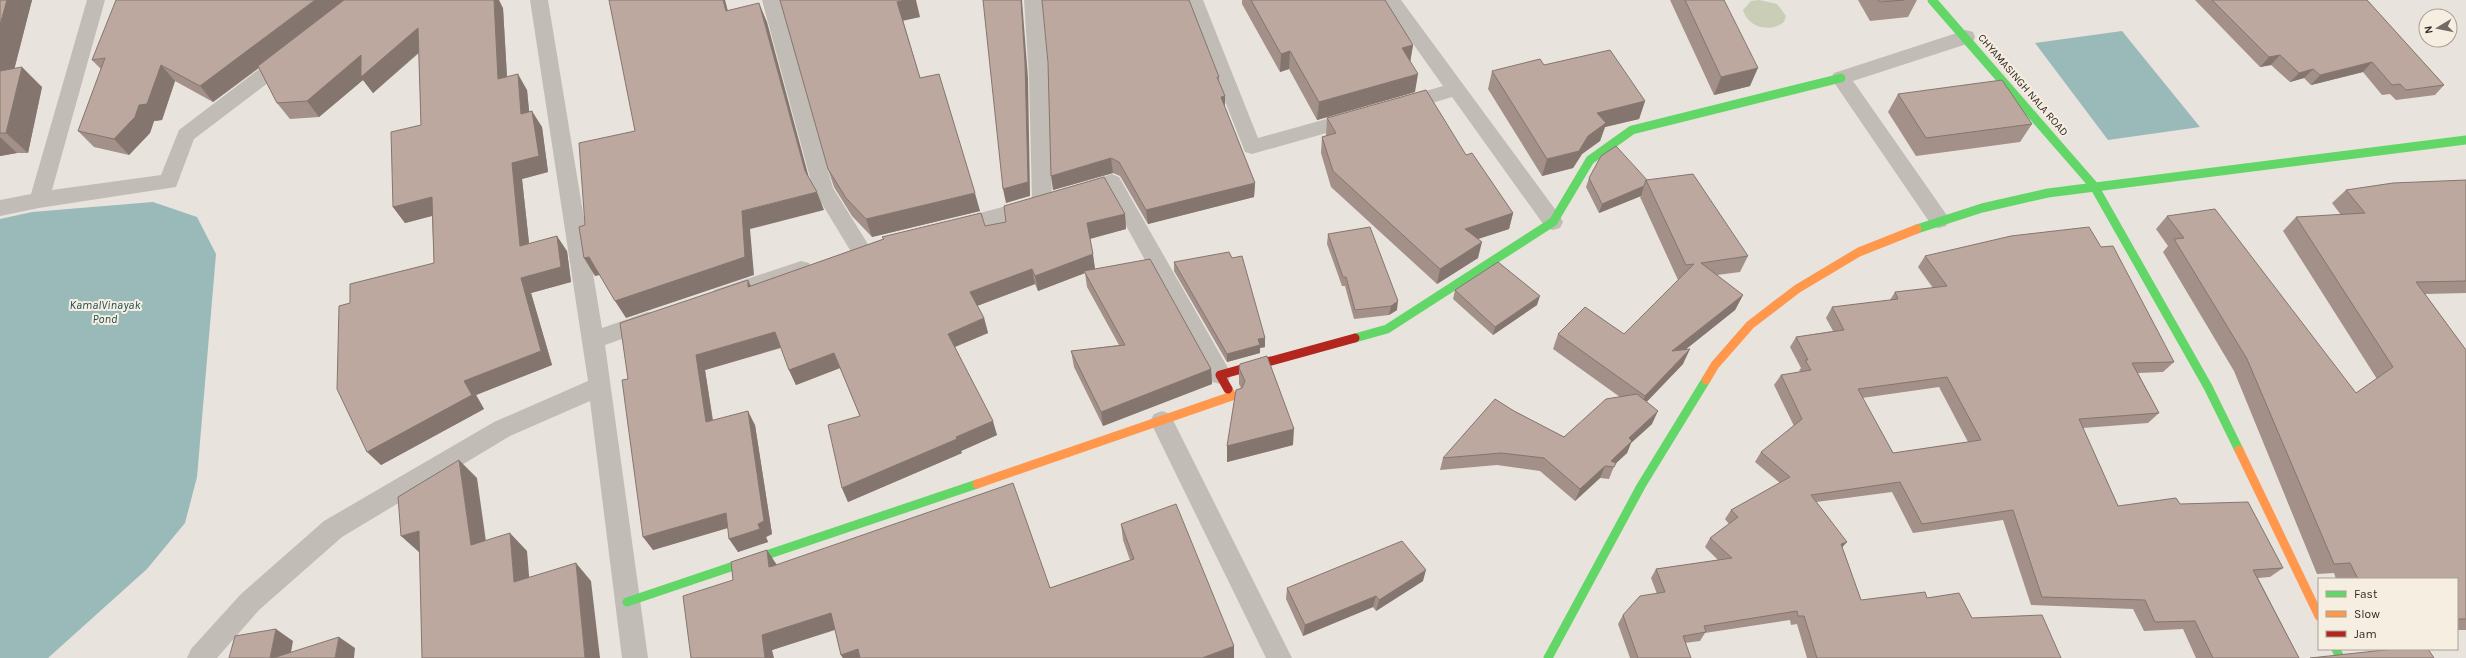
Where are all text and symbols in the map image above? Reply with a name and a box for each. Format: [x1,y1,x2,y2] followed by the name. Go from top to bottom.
[2418,8,2458,48] north arrow
[2422,25,2436,35] text: N
[1975,31,2071,139] street label: CHYAMASINGH NALA ROAD
[69,298,141,326] water label: KamalVinayak Pond
[2318,578,2458,650] legend
[2354,587,2378,601] text: Fast
[2354,607,2380,621] text: Slow
[2354,627,2377,641] text: Jam

